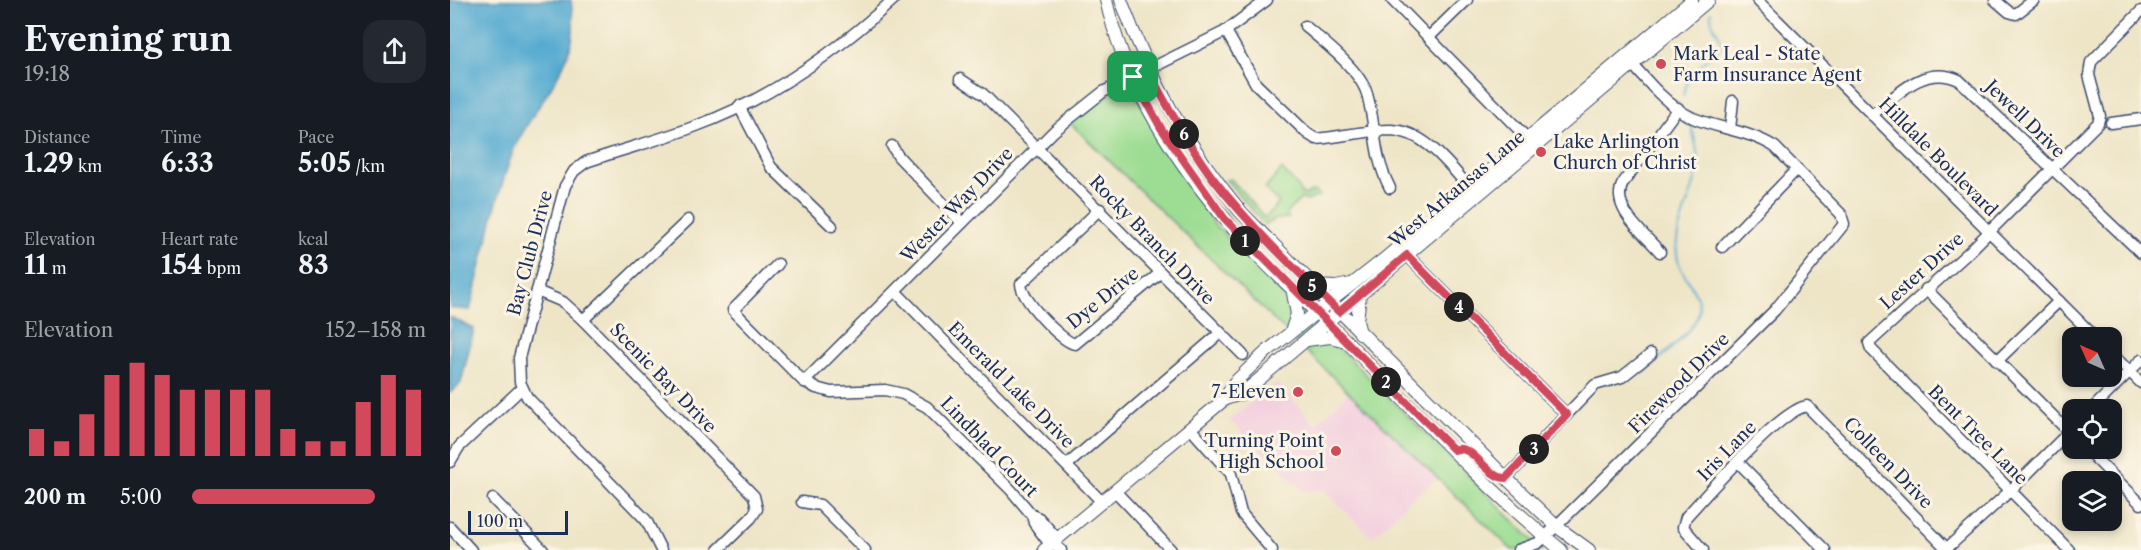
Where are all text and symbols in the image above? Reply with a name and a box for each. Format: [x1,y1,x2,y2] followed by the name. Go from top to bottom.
[24,19,232,60] text: Evening run
[363,20,426,83] button: share
[1673,43,1863,86] place label: Mark Leal - State Farm Insurance Agent
[1107,51,1158,102] pin
[1654,57,1668,71] marker: Mark Leal - State Farm Insurance Agent
[1116,60,1149,93] icon: arrive
[24,62,70,86] text: 19:18
[1978,73,2070,163] street label: Jewell Drive
[1874,93,2002,221] street label: Hilldale Boulevard
[1169,119,1199,149] pin: 6
[1179,124,1189,144] text: 6
[1384,126,1529,253] street label: West Arkansas Lane
[24,127,90,147] text: Distance
[161,127,201,147] text: Time
[298,127,334,147] text: Pace
[1553,131,1697,174] place label: Lake Arlington Church of Christ
[896,143,1018,268] street label: Wester Way Drive
[1534,145,1548,159] marker: Lake Arlington Church of Christ
[24,147,74,179] text: 1.29
[161,147,214,179] text: 6:33
[298,147,351,179] text: 5:05
[74,156,102,176] text: km
[351,156,385,176] text: /km
[1085,171,1219,309] street label: Rocky Branch Drive
[503,188,557,318] street label: Bay Club Drive
[1230,226,1260,256] pin: 1
[1876,228,1968,314] street label: Lester Drive
[24,229,95,249] text: Elevation
[161,229,238,249] text: Heart rate
[298,229,328,249] text: kcal
[1241,231,1249,251] text: 1
[24,249,47,281] text: 11
[161,249,202,281] text: 154
[298,249,329,281] text: 83
[47,258,67,278] text: m
[202,258,241,278] text: bpm
[1063,262,1143,334] street label: Dye Drive
[1297,271,1327,301] pin: 5
[1308,276,1316,296] text: 5
[1444,292,1474,322] pin: 4
[1454,297,1464,317] text: 4
[943,317,1079,453] street label: Emerald Lake Drive
[24,318,113,342] text: Elevation
[326,318,426,342] text: 152–158 m
[605,319,721,437] street label: Scenic Bay Drive
[2062,327,2122,387] north arrow
[2062,327,2122,531] map controls
[1624,328,1734,438] street label: Firewood Drive
[1371,367,1401,397] pin: 2
[1381,372,1391,392] text: 2
[1211,381,1286,403] place label: 7-Eleven
[1924,381,2032,489] street label: Bent Tree Lane
[1291,385,1305,399] marker: 7-Eleven
[936,392,1043,502] street label: Lindblad Court
[2062,399,2122,459] button: locate
[1839,413,1937,513] street label: Colleen Drive
[1693,416,1761,486] street label: Iris Lane
[1205,430,1325,473] place label: Turning Point High School
[1519,434,1549,464] pin: 3
[1529,439,1539,459] text: 3
[1329,444,1343,458] marker: Turning Point High School
[2062,471,2122,531] button: layers
[24,485,86,509] text: 200 m
[120,485,162,509] text: 5:00
[468,508,568,536] scale bar
[477,511,523,531] text: 100 m

